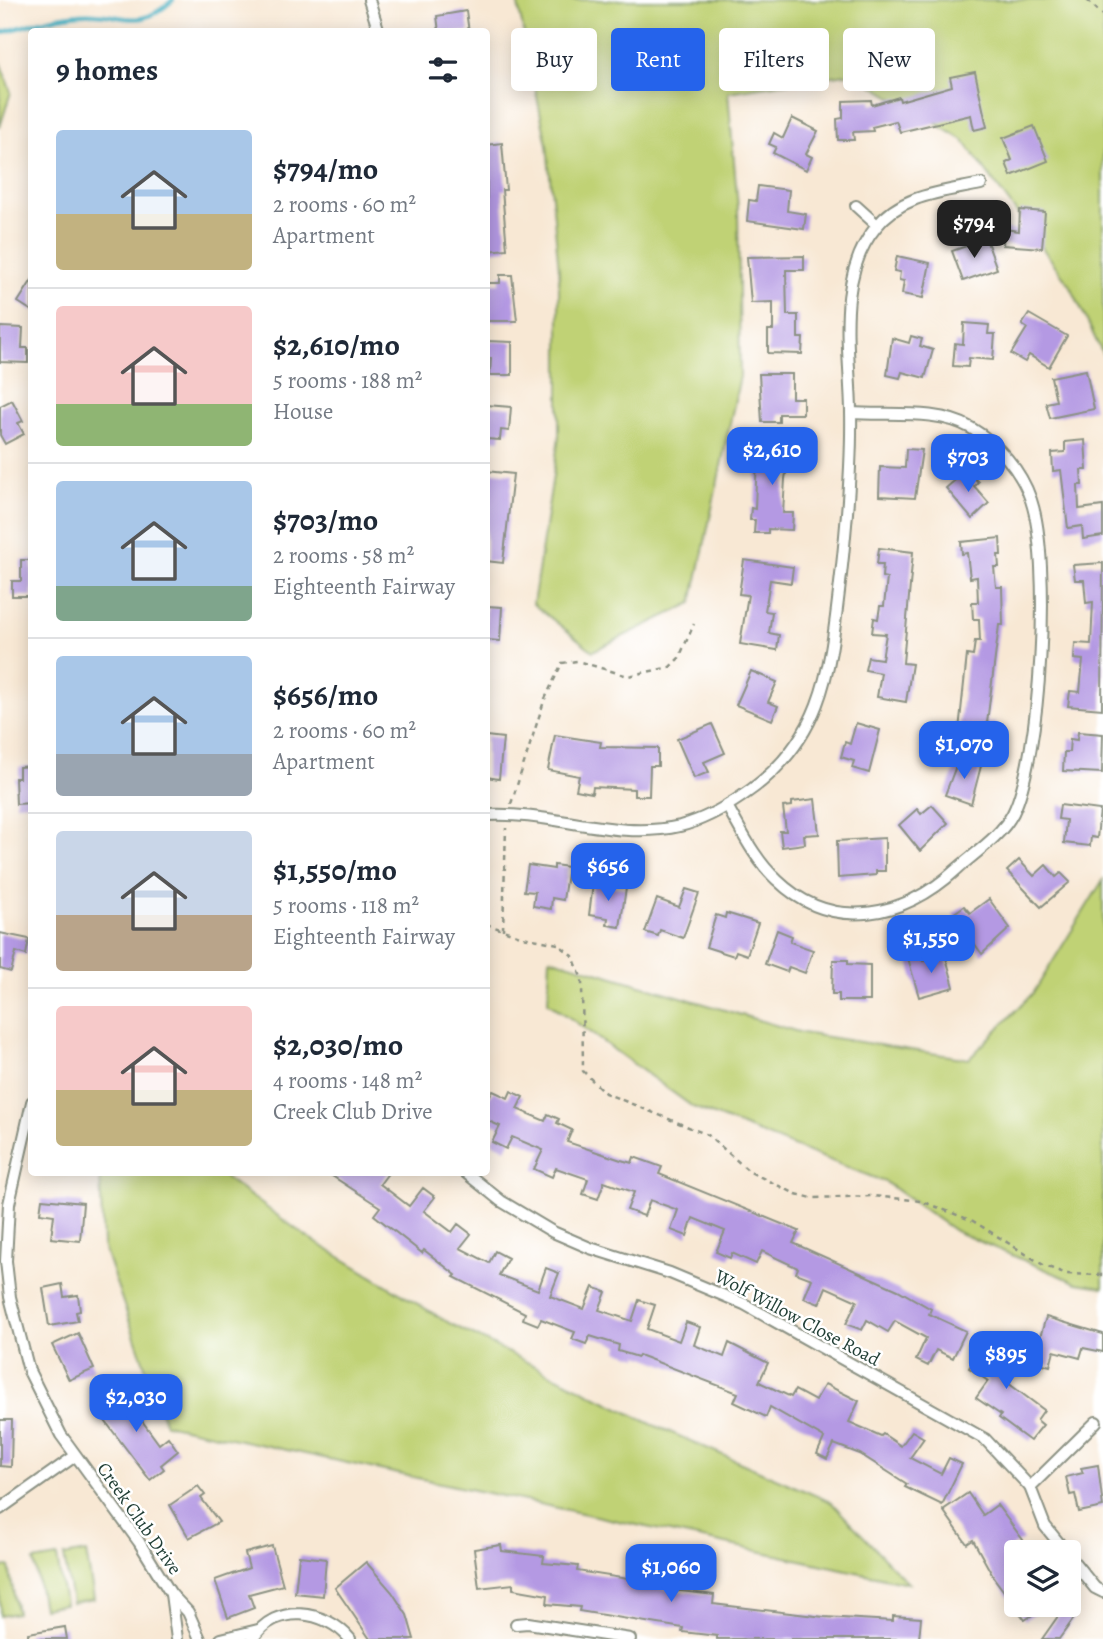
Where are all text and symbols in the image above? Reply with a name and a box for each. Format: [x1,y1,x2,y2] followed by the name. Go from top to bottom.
[511,28,597,91] chip: Buy
[611,28,705,91] chip: Rent
[719,28,829,91] chip: Filters
[843,28,935,91] chip: New
[56,50,158,90] text: 9 homes
[424,51,462,89] icon: filters
[273,149,378,189] text: $794/mo
[112,158,196,242] icon: home
[273,189,416,220] text: 2 rooms · 60 m²
[933,201,1015,260] pin: $794
[953,207,995,238] text: $794
[273,220,375,251] text: Apartment
[273,325,400,365] text: $2,610/mo
[112,334,196,418] icon: home
[273,365,422,396] text: 5 rooms · 188 m²
[273,396,333,427] text: House
[715,428,829,487] pin: $2,610
[743,434,801,465] text: $2,610
[927,434,1009,494] pin: $703
[947,441,989,472] text: $703
[273,500,378,540] text: $703/mo
[112,509,196,593] icon: home
[273,540,414,571] text: 2 rooms · 58 m²
[273,571,455,602] text: Eighteenth Fairway
[273,675,378,715] text: $656/mo
[112,684,196,768] icon: home
[273,715,416,746] text: 2 rooms · 60 m²
[907,722,1021,781] pin: $1,070
[935,728,993,759] text: $1,070
[273,746,375,777] text: Apartment
[567,844,649,903] pin: $656
[273,850,397,890] text: $1,550/mo
[587,850,629,881] text: $656
[112,859,196,943] icon: home
[273,890,419,921] text: 5 rooms · 118 m²
[874,916,988,975] pin: $1,550
[273,921,455,952] text: Eighteenth Fairway
[903,922,959,953] text: $1,550
[273,1025,403,1065] text: $2,030/mo
[112,1034,196,1118] icon: home
[273,1065,422,1096] text: 4 rooms · 148 m²
[273,1096,432,1127] text: Creek Club Drive
[709,1263,885,1373] street label: Wolf Willow Close Road
[965,1332,1047,1391] pin: $895
[985,1338,1027,1369] text: $895
[79,1374,193,1434] pin: $2,030
[105,1381,167,1412] text: $2,030
[91,1457,188,1580] street label: Creek Club Drive
[1004,1540,1081,1617] map controls
[1004,1540,1081,1617] button: layers
[614,1544,728,1604] pin: $1,060
[641,1551,701,1582] text: $1,060

